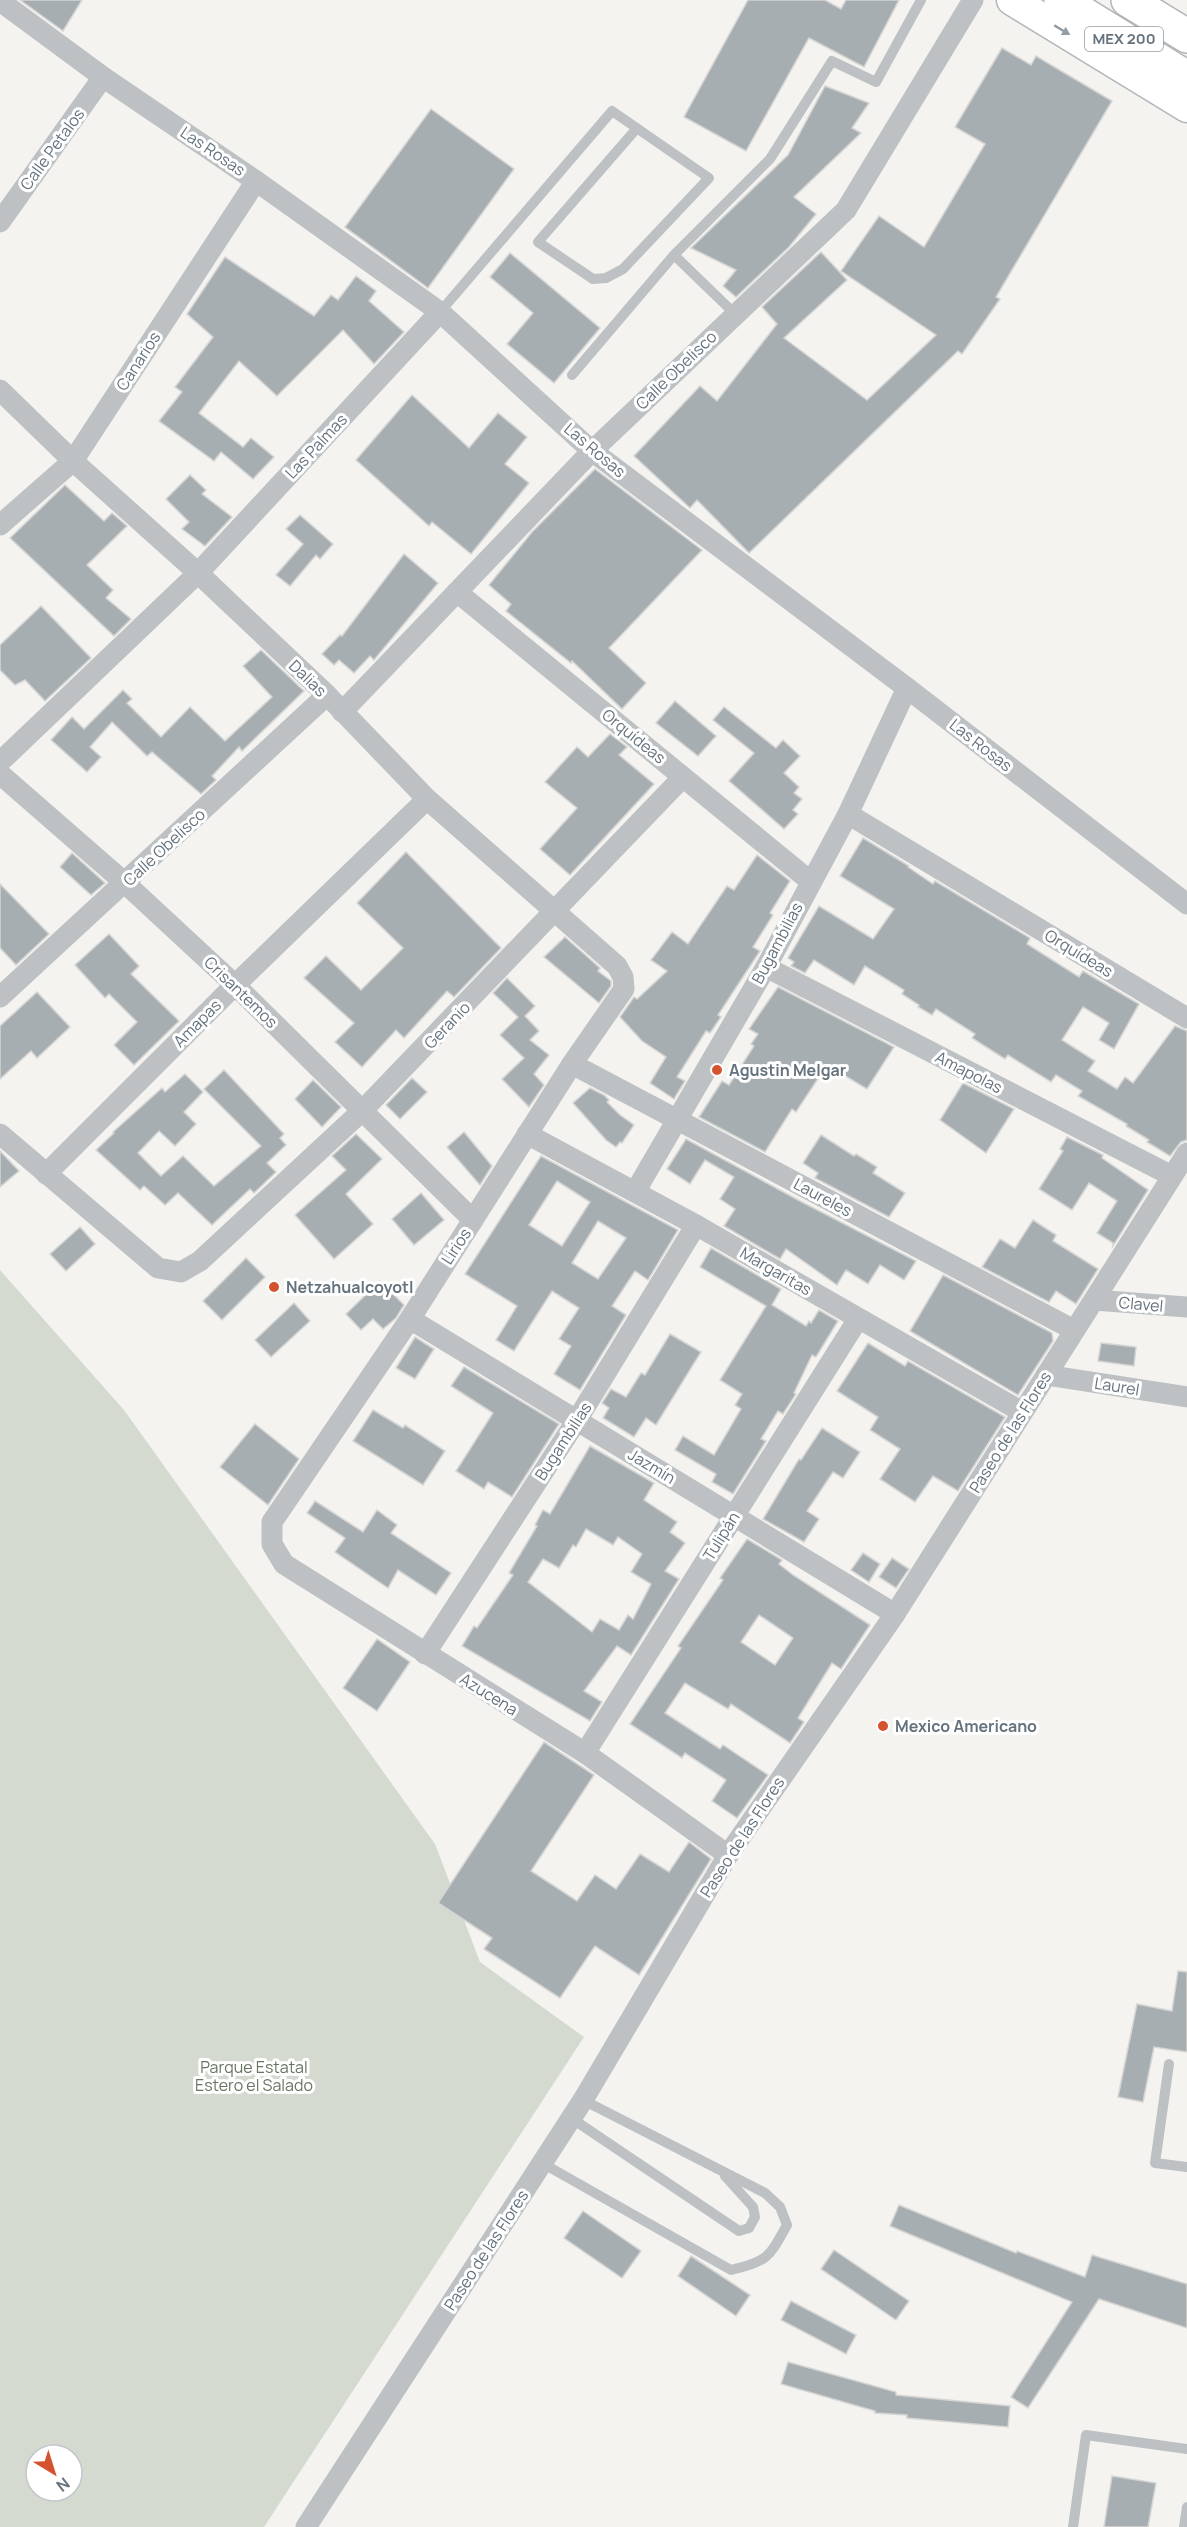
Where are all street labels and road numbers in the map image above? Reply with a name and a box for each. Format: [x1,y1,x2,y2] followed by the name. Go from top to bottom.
[1085,27,1163,51] road number: MEX 200
[15,104,89,194] street label: Calle Petalos
[176,121,250,181] street label: Las Rosas
[631,326,721,414] street label: Calle Obelisco
[111,327,165,395] street label: Canarios
[280,409,352,483] street label: Las Palmas
[560,418,630,482] street label: Las Rosas
[284,655,332,701] street label: Dalias
[598,704,670,768] street label: Orquídeas
[945,714,1017,776] street label: Las Rosas
[118,803,210,891] street label: Calle Obelisco
[746,898,808,988] street label: Bugambilias
[1041,924,1117,982] street label: Orquídeas
[199,951,283,1033] street label: Crisantemos
[168,994,226,1052] street label: Amapas
[419,997,475,1053] street label: Geranio
[932,1046,1006,1098] street label: Amapolas
[790,1172,856,1222] street label: Laureles
[436,1224,476,1268] street label: Lirios
[736,1242,816,1300] street label: Margaritas
[1118,1291,1164,1317] street label: Clavel
[964,1367,1056,1497] street label: Paseo de las Flores
[1093,1372,1141,1400] street label: Laurel
[529,1398,597,1484] street label: Bugambilias
[624,1443,680,1489] street label: Jazmín
[697,1507,745,1565] street label: Tulipán
[456,1668,522,1720] street label: Azucena
[695,1773,789,1901] street label: Paseo de las Flores
[439,2186,533,2314] street label: Paseo de las Flores

